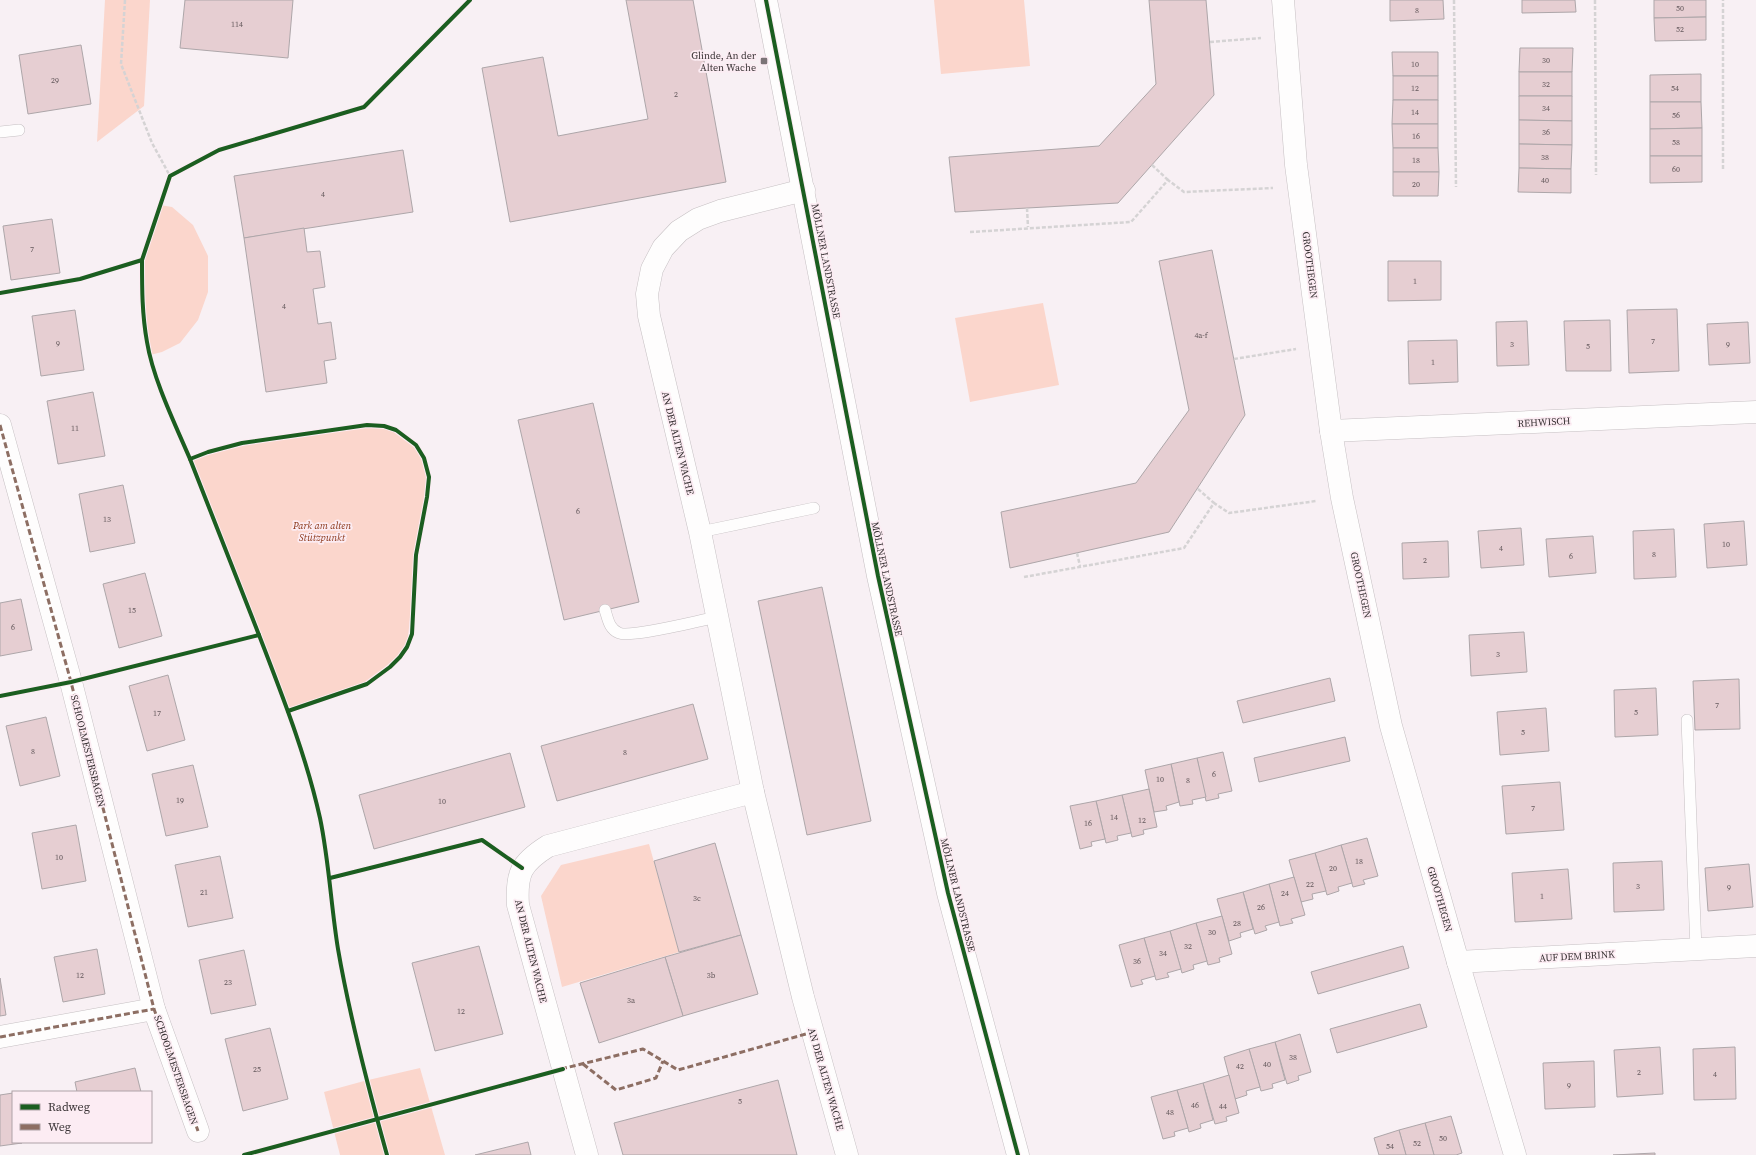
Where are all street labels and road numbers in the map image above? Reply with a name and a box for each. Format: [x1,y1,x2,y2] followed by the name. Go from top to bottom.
[808,203,844,319] street label: MÖLLNER LANDSTRASSE
[1299,231,1321,299] street label: GROOTHEGEN
[659,390,697,496] street label: AN DER ALTEN WACHE
[1517,414,1571,430] street label: REHWISCH
[869,521,905,637] street label: MÖLLNER LANDSTRASSE
[1348,551,1374,619] street label: GROOTHEGEN
[68,694,108,808] street label: SCHOOLMESTERSBAGEN
[938,837,978,953] street label: MÖLLNER LANDSTRASSE
[1424,865,1456,933] street label: GROOTHEGEN
[512,898,550,1004] street label: AN DER ALTEN WACHE
[1539,948,1615,964] street label: AUF DEM BRINK
[151,1014,201,1126] street label: SCHOOLMESTERSBAGEN
[805,1026,847,1132] street label: AN DER ALTEN WACHE

